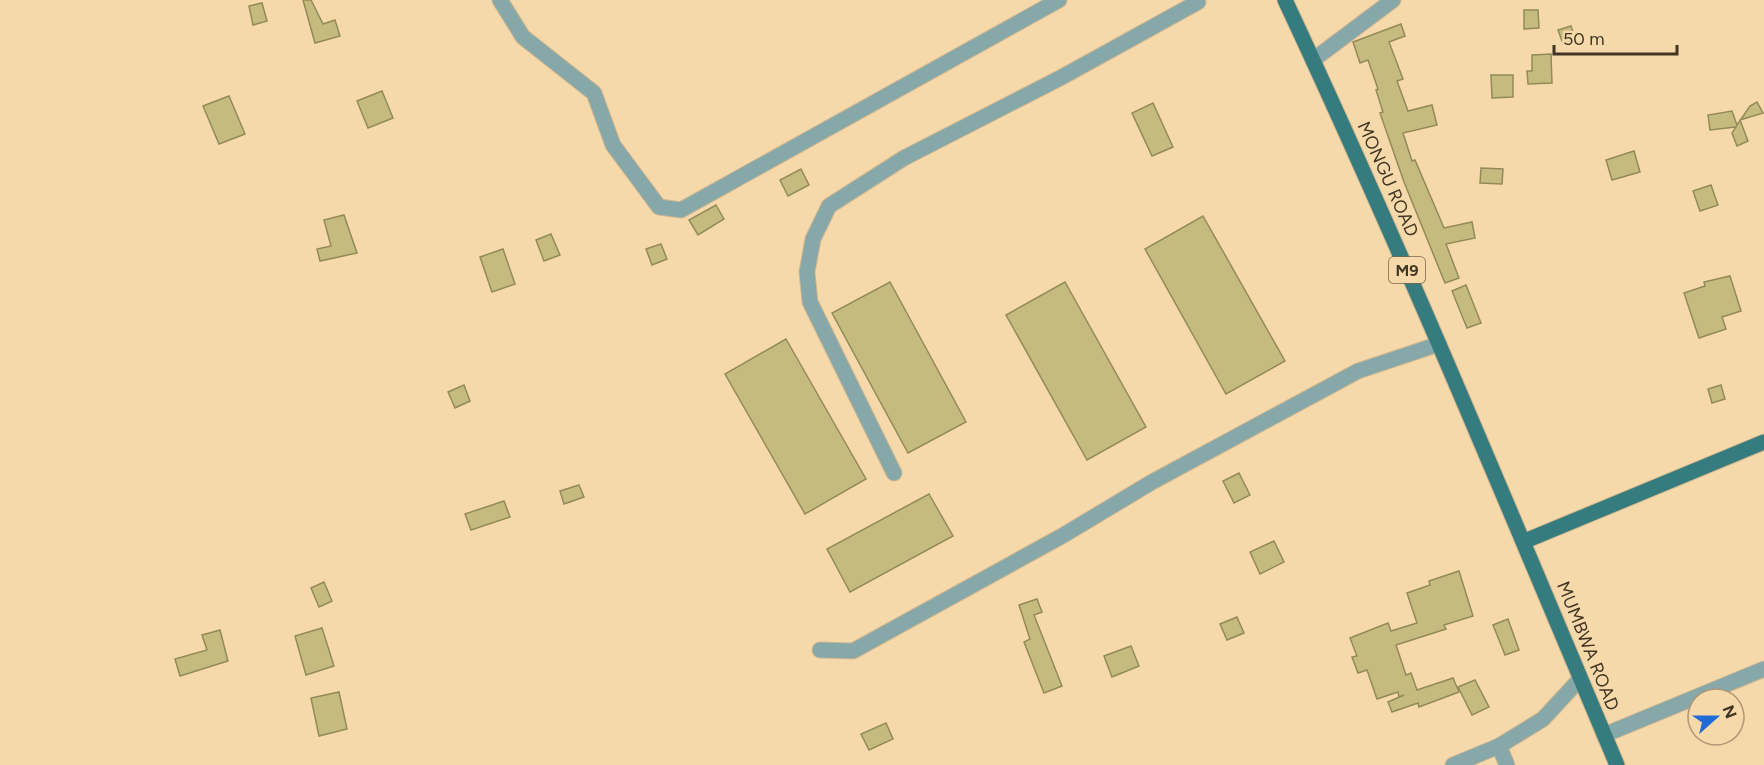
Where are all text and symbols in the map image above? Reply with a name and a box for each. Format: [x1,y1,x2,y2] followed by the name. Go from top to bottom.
[1554,18,1677,56] scale bar
[1563,28,1605,50] text: 50 m
[1353,118,1423,240] street label: MONGU ROAD
[1389,257,1425,283] road number: M9
[1552,578,1624,714] street label: MUMBWA ROAD
[1686,687,1746,747] north arrow
[1718,703,1741,721] text: N

